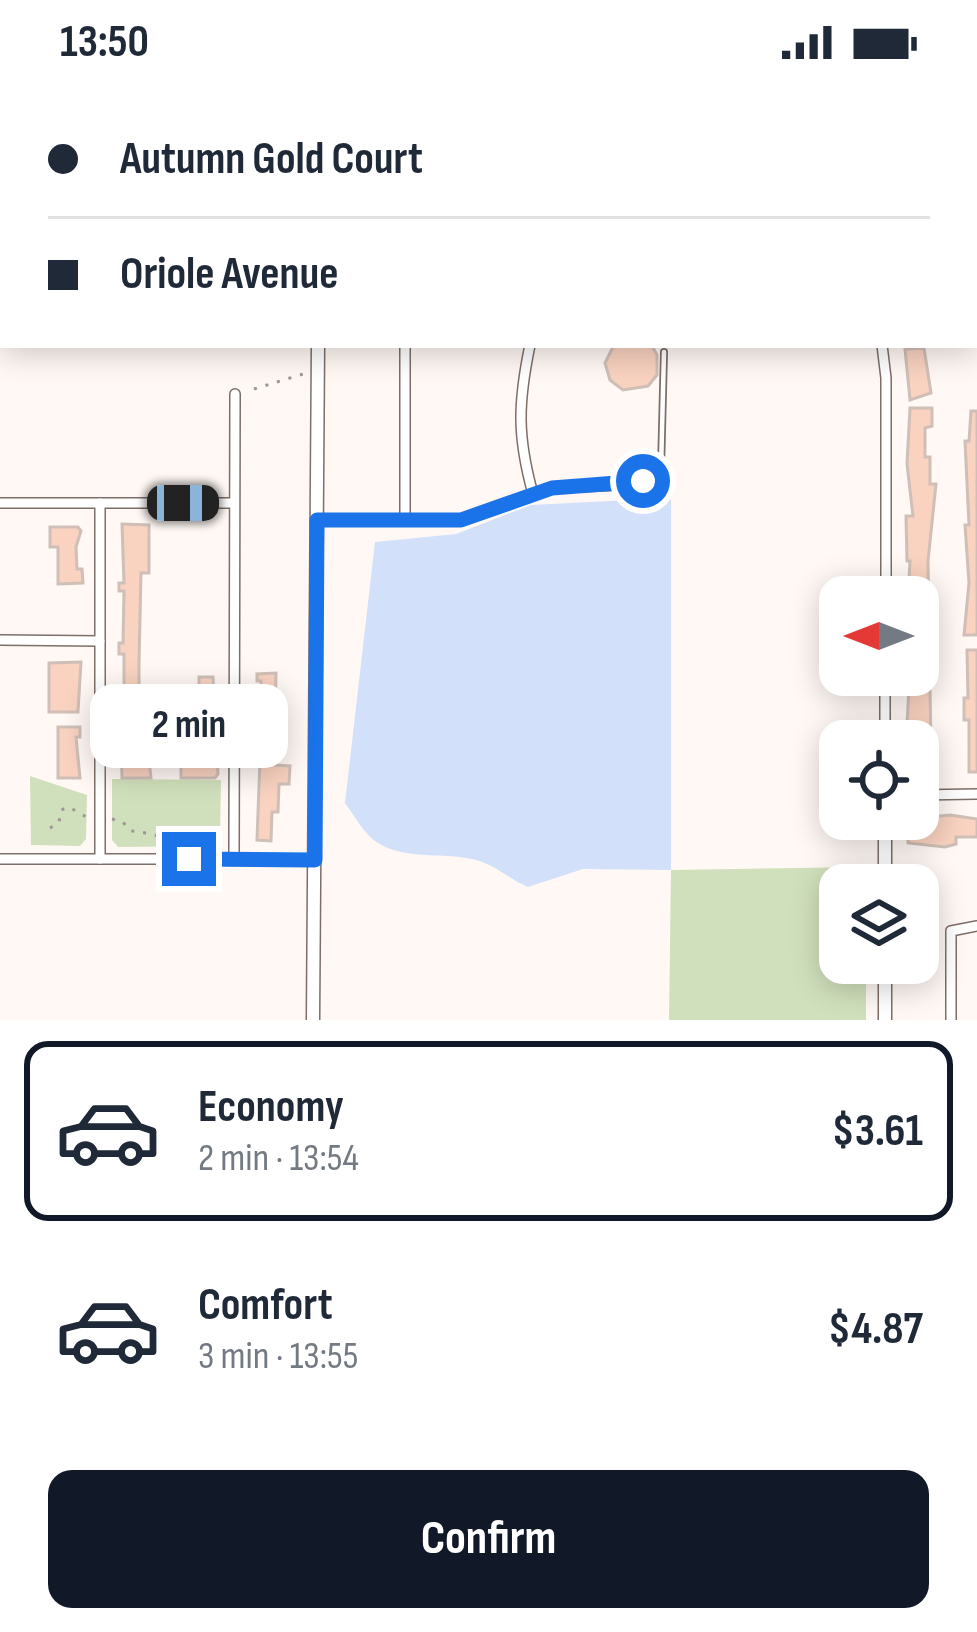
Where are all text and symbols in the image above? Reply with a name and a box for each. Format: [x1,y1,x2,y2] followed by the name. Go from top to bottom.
[60,15,149,70] text: 13:50
[120,132,423,187] text: Autumn Gold Court
[120,247,338,302] text: Oriole Avenue
[616,454,670,508] route start
[147,485,219,521] car
[819,576,939,696] north arrow
[819,576,939,984] map controls
[90,685,288,769] callout: 2 min
[152,702,226,749] text: 2 min
[819,720,939,840] button: locate
[162,832,216,886] route end
[819,864,939,984] button: layers
[54,1077,162,1185] icon: car
[198,1080,344,1135] text: Economy
[832,1104,923,1159] text: $3.61
[198,1135,359,1182] text: 2 min · 13:54
[54,1275,162,1383] icon: car
[198,1278,333,1333] text: Comfort
[828,1302,923,1357] text: $4.87
[198,1333,358,1380] text: 3 min · 13:55
[48,1470,929,1608] button: Confirm

